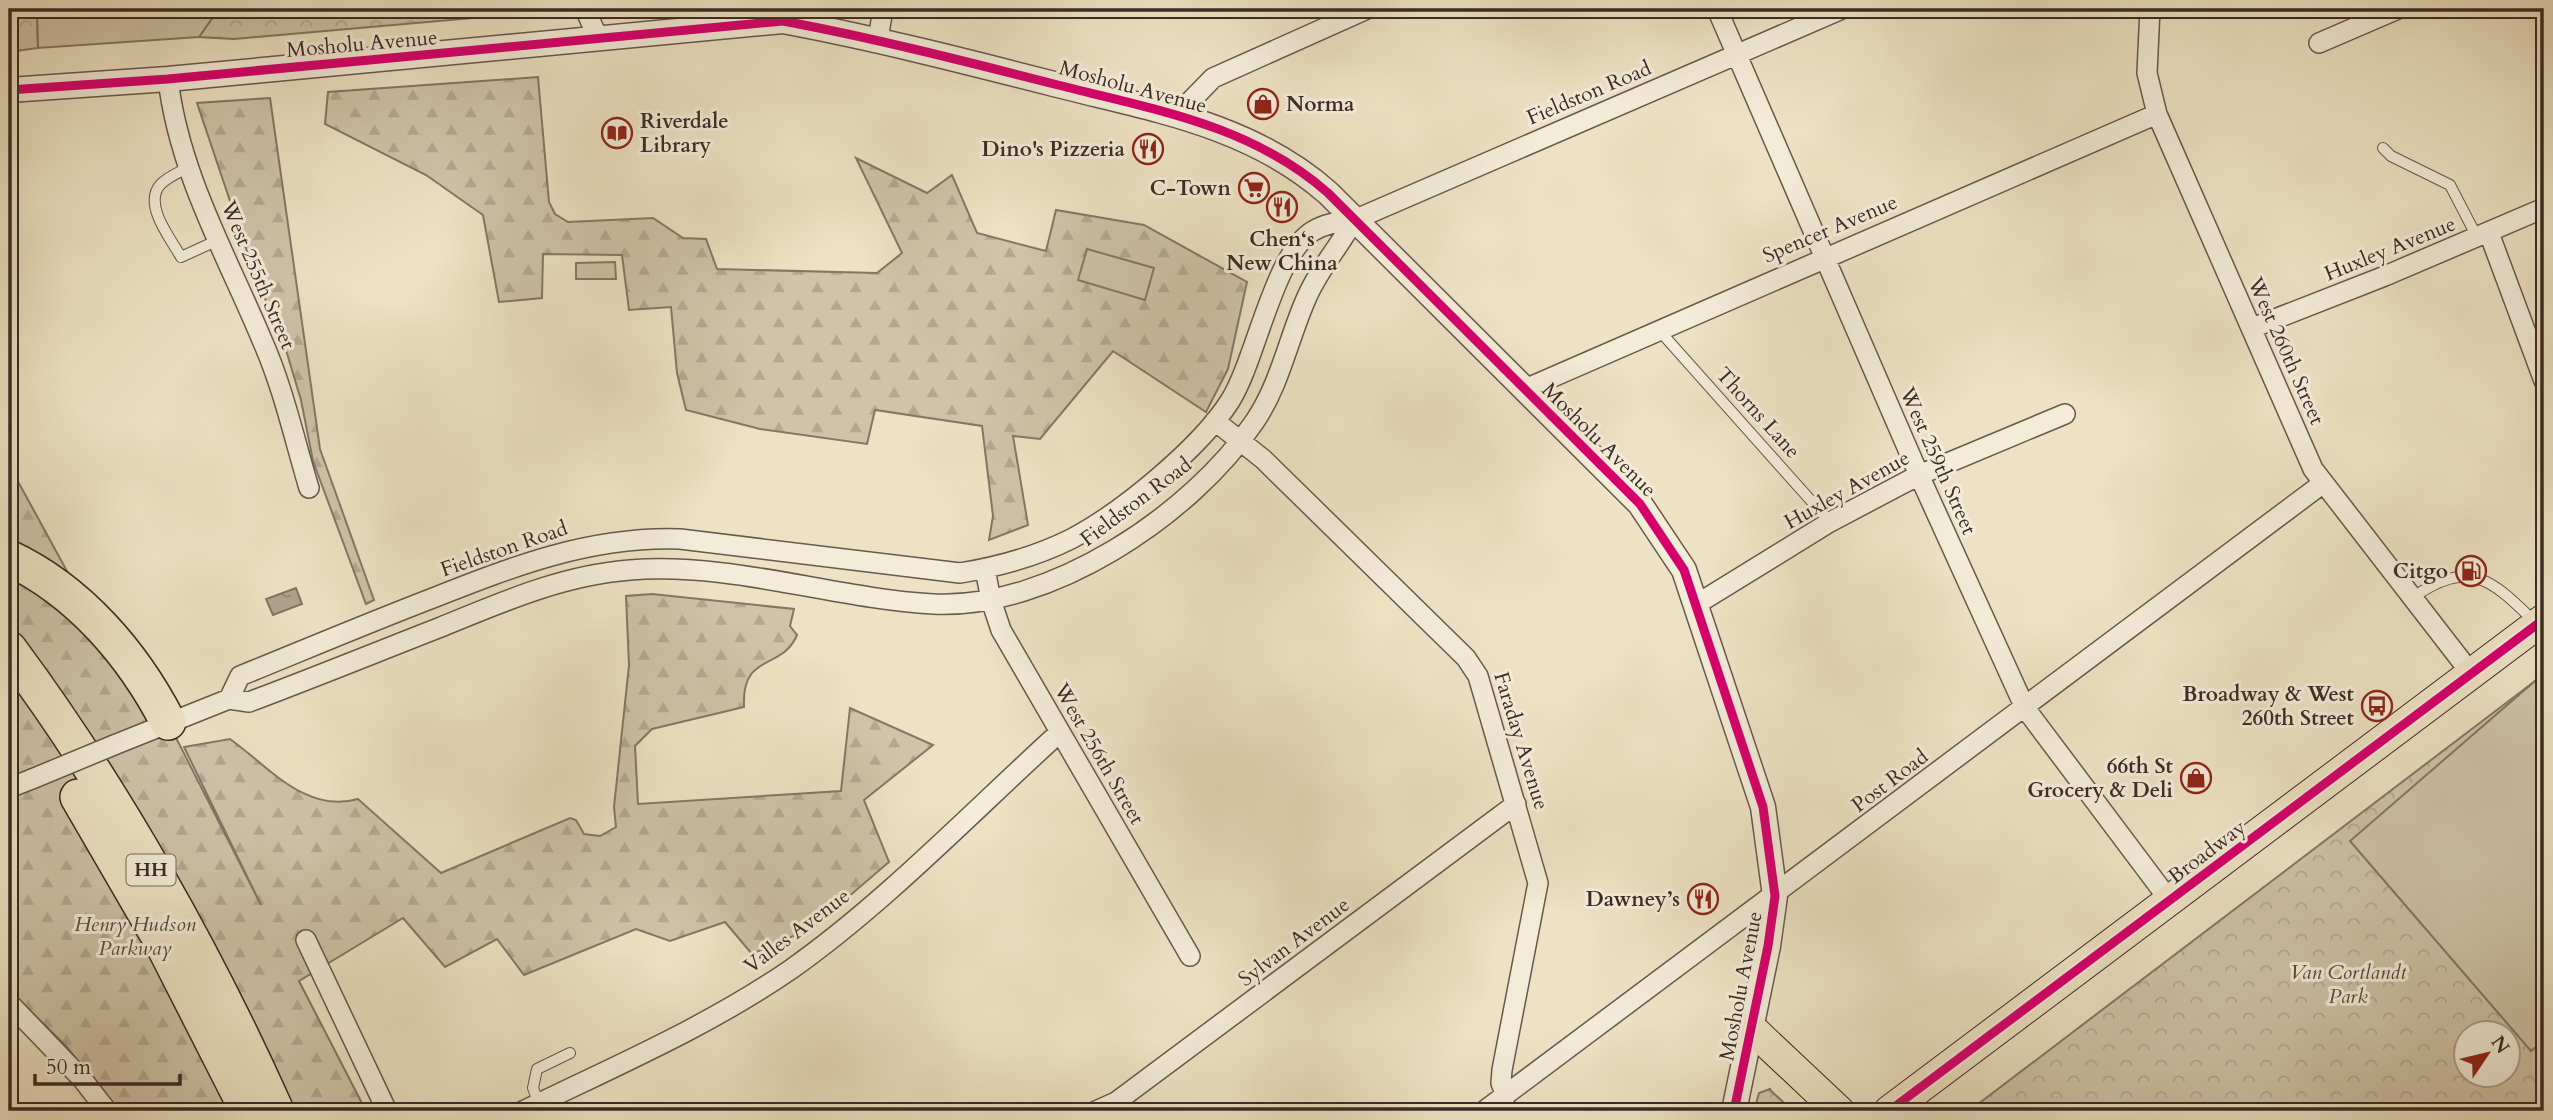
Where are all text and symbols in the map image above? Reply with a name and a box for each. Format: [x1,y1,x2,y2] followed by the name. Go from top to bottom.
[285,23,439,65] street label: Mosholu Avenue
[1056,53,1210,121] street label: Mosholu Avenue
[1522,54,1656,132] street label: Fieldston Road
[1246,87,1280,121] shop icon: Norma
[1286,90,1355,119] place label: Norma
[640,107,729,160] place label: Riverdale Library
[600,116,634,150] library icon: Riverdale Library
[1131,132,1165,166] restaurant icon: Dino's Pizzeria
[981,135,1126,164] place label: Dino's Pizzeria
[1237,171,1271,205] supermarket icon: C-Town
[1150,174,1231,203] place label: C-Town
[1758,188,1902,270] street label: Spencer Avenue
[1265,190,1299,224] restaurant icon: Chen‘s New China
[213,195,302,354] street label: West 255th Street
[2320,209,2460,289] street label: Huxley Avenue
[1226,225,1338,278] place label: Chen‘s New China
[2240,272,2332,430] street label: West 260th Street
[1709,361,1807,465] street label: Thorns Lane
[1535,376,1663,504] street label: Mosholu Avenue
[1892,382,1984,540] street label: West 259th Street
[1779,444,1915,536] street label: Huxley Avenue
[1074,450,1198,554] street label: Fieldston Road
[437,514,571,584] street label: Fieldston Road
[2454,554,2488,588] fuel station icon: Citgo
[2393,557,2448,586] place label: Citgo
[1486,668,1556,814] street label: Faraday Avenue
[1046,677,1151,830] street label: West 256th Street
[2182,680,2355,733] place label: Broadway & West 260th Street
[2360,689,2394,723] bus stop icon: Broadway & West 260th Street
[1846,743,1934,819] street label: Post Road
[2027,752,2174,805] place label: 66th St Grocery & Deli
[2179,761,2213,795] shop icon: 66th St Grocery & Deli
[2162,813,2252,891] street label: Broadway
[127,855,176,886] road number: HH
[738,882,856,980] street label: Valles Avenue
[1686,882,1720,916] restaurant icon: Dawney’s
[1586,885,1680,914] place label: Dawney’s
[1232,891,1356,993] street label: Sylvan Avenue
[1712,909,1770,1063] street label: Mosholu Avenue
[74,910,197,963] park label: Henry Hudson Parkway
[2290,958,2407,1011] park label: Van Cortlandt Park
[2452,1018,2522,1088] north arrow
[2485,1031,2516,1059] text: N
[35,1043,180,1087] scale bar
[46,1053,91,1082] text: 50 m

